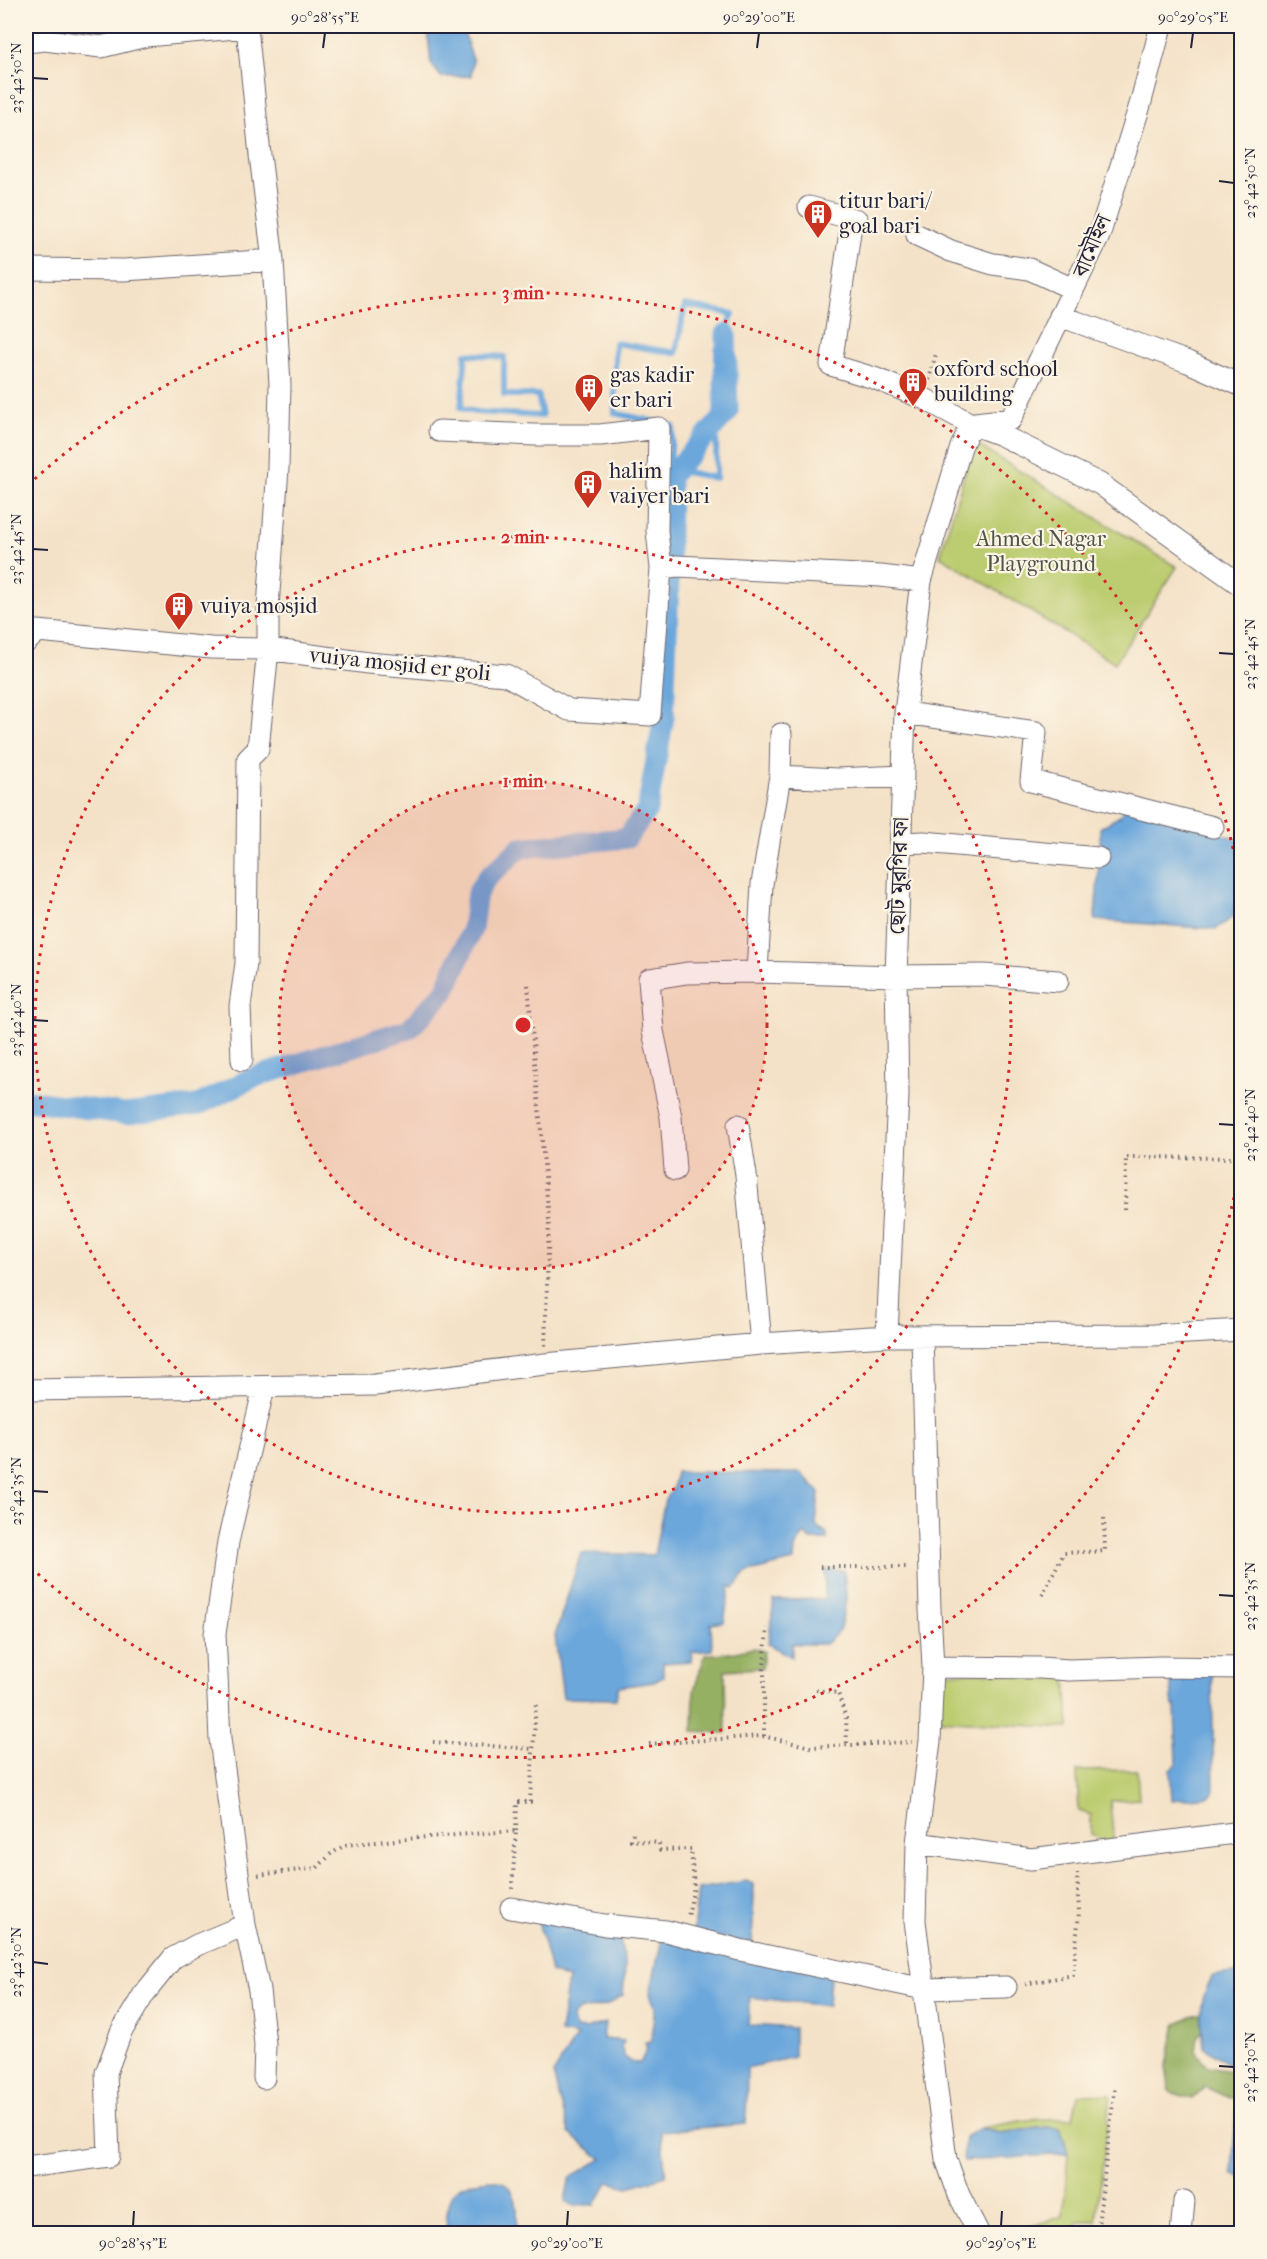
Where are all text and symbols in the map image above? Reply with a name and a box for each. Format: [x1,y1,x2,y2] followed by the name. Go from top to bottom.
[291,8,359,26] text: 90°28'55"E
[723,8,795,26] text: 90°29'00"E
[1158,8,1228,26] text: 90°29'05"E
[7,42,25,114] text: 23°42'50"N
[1241,147,1259,219] text: 23°42'50"N
[839,188,932,239] place label: titur bari/ goal bari
[802,198,834,240] building icon: titur bari/ goal bari
[1066,209,1117,282] street label: বামৌইল
[502,283,545,304] text: 3 min
[933,356,1058,407] place label: oxford school building
[610,362,695,413] place label: gas kadir er bari
[897,366,929,408] building icon: oxford school building
[573,372,605,414] building icon: gas kadir er bari
[609,458,710,509] place label: halim vaiyer bari
[572,468,604,510] building icon: halim vaiyer bari
[7,513,25,585] text: 23°42'45"N
[975,526,1107,577] park label: Ahmed Nagar Playground
[501,527,545,548] text: 2 min
[163,590,195,632] building icon: vuiya mosjid
[200,593,318,619] place label: vuiya mosjid
[1241,618,1259,690] text: 23°42'45"N
[308,642,493,687] street label: vuiya mosjid er goli
[502,771,544,792] text: 1 min
[883,817,914,935] street label: ছোট মুরগির ফা
[7,983,25,1057] text: 23°42'40"N
[513,1015,533,1035] centre of rings
[1241,1088,1259,1162] text: 23°42'40"N
[7,1456,25,1525] text: 23°42'35"N
[1241,1561,1259,1630] text: 23°42'35"N
[7,1926,25,1997] text: 23°42'30"N
[1241,2031,1259,2102] text: 23°42'30"N
[99,2234,167,2252] text: 90°28'55"E
[531,2234,603,2252] text: 90°29'00"E
[966,2234,1036,2252] text: 90°29'05"E

